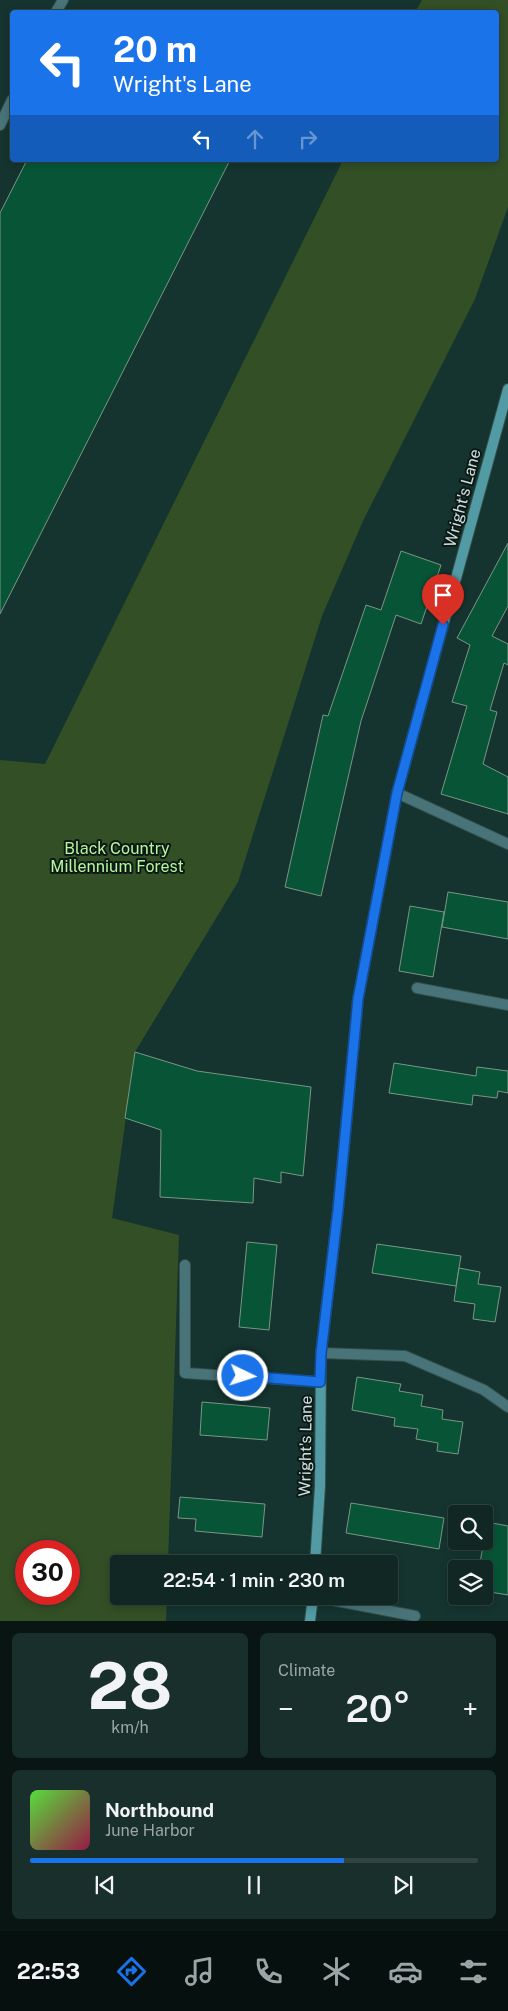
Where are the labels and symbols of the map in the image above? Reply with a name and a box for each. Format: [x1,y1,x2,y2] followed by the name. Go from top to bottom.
[440,447,485,549] street label: Wright's Lane
[422,574,464,625] pin
[50,839,184,876] park label: Black Country Millennium Forest
[216,1349,268,1401] position arrow
[295,1395,316,1497] street label: Wright's Lane
[15,1540,80,1605] speed limit sign: 30

